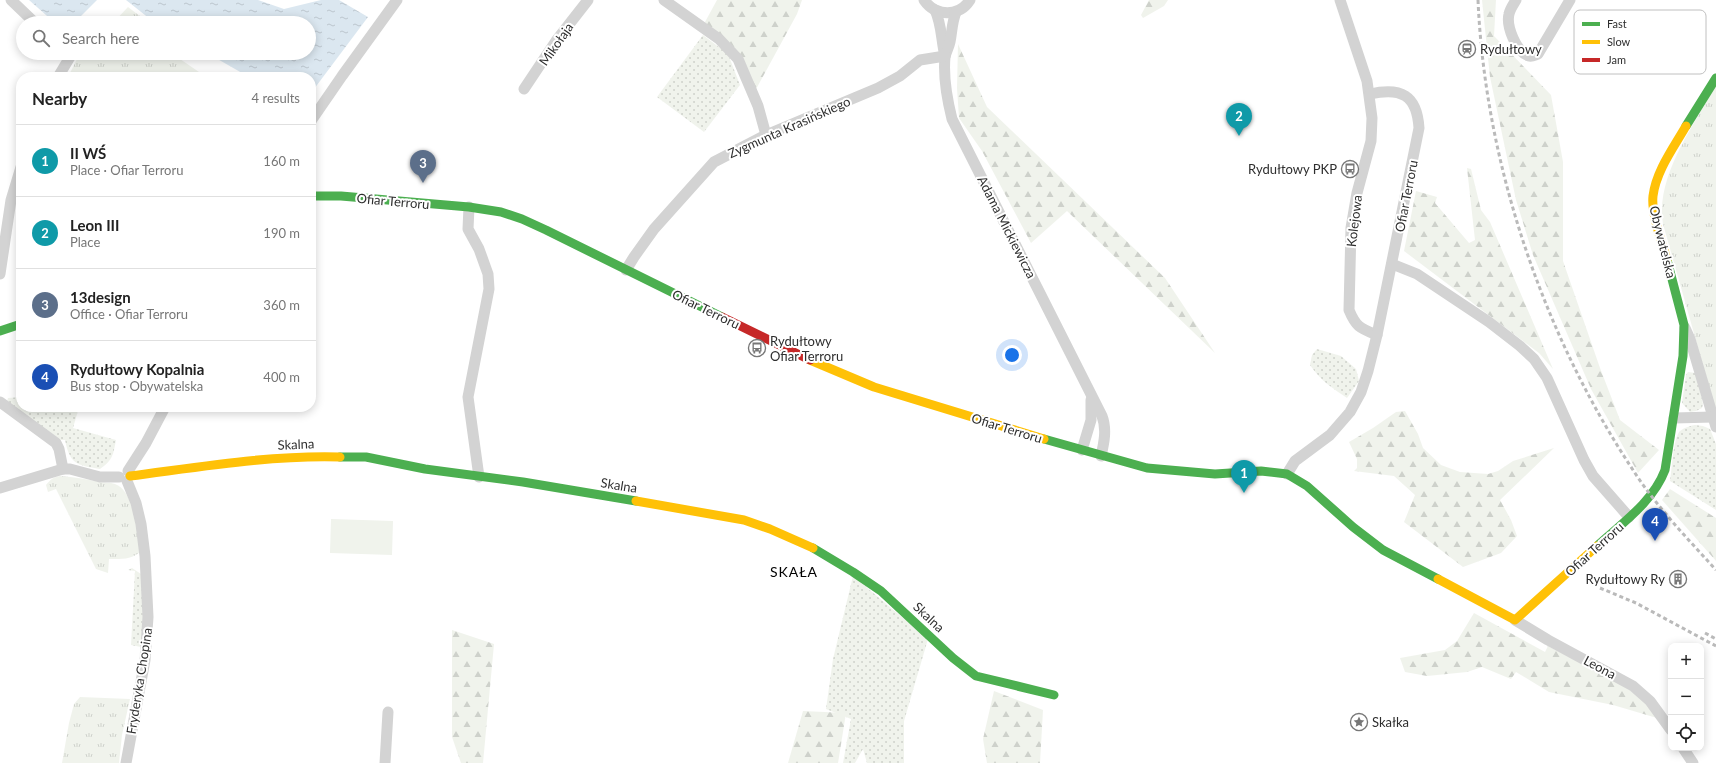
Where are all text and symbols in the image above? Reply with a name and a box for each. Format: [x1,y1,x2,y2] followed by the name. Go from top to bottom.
[1574,10,1706,74] legend
[16,16,316,60] search box
[1607,17,1627,30] text: Fast
[535,19,577,69] street label: Mikołaja
[30,27,52,49] icon: search
[62,29,139,47] text: Search here
[1607,35,1631,48] text: Slow
[1457,39,1477,59] station icon: Rydułtowy
[1480,41,1542,57] place label: Rydułtowy
[1607,53,1626,66] text: Jam
[32,88,87,109] text: Nearby
[252,90,300,106] text: 4 results
[725,93,853,161] street label: Zygmunta Krasińskiego
[1226,103,1252,136] pin: 2
[70,144,106,162] text: II WŚ
[410,150,436,183] pin: 3
[41,153,49,169] text: 1
[263,153,300,169] text: 160 m
[1340,159,1360,179] bus stop icon: Rydułtowy PKP
[1391,159,1421,233] street label: Ofiar Terroru
[1248,161,1337,177] place label: Rydułtowy PKP
[70,162,183,178] text: Place · Ofiar Terroru
[974,173,1040,281] street label: Adama Mickiewicza
[356,190,430,212] street label: Ofiar Terroru
[1343,194,1365,248] street label: Kolejowa
[1646,204,1680,280] street label: Obywatelska
[70,216,119,234] text: Leon III
[41,225,49,241] text: 2
[263,225,300,241] text: 190 m
[70,234,100,250] text: Place
[670,286,742,332] street label: Ofiar Terroru
[70,288,131,306] text: 13design
[41,297,49,313] text: 3
[263,297,300,313] text: 360 m
[70,306,188,322] text: Office · Ofiar Terroru
[770,333,843,364] place label: Rydułtowy Ofiar Terroru
[747,338,767,358] bus stop icon: Rydułtowy Ofiar Terroru
[1002,345,1022,365] your location
[70,360,204,378] text: Rydułtowy Kopalnia
[41,369,49,385] text: 4
[263,369,300,385] text: 400 m
[70,378,203,394] text: Bus stop · Obywatelska
[970,410,1044,446] street label: Ofiar Terroru
[277,435,315,453] street label: Skalna
[1231,460,1257,493] pin: 1
[600,474,638,496] street label: Skalna
[1642,508,1668,541] pin: 4
[1561,519,1627,579] street label: Ofiar Terroru
[770,563,818,580] district label: SKAŁA
[1668,569,1688,589] building icon: Rydułtowy Ry
[1586,571,1665,587] place label: Rydułtowy Ry
[910,599,948,635] street label: Skalna
[123,627,155,735] street label: Fryderyka Chopina
[1668,643,1704,751] map controls
[1668,643,1704,679] button: +
[1581,652,1619,682] street label: Leona
[1668,679,1704,715] button: −
[1349,712,1369,732] place icon: Skałka
[1372,714,1409,730] place label: Skałka
[1668,715,1704,751] button: locate

